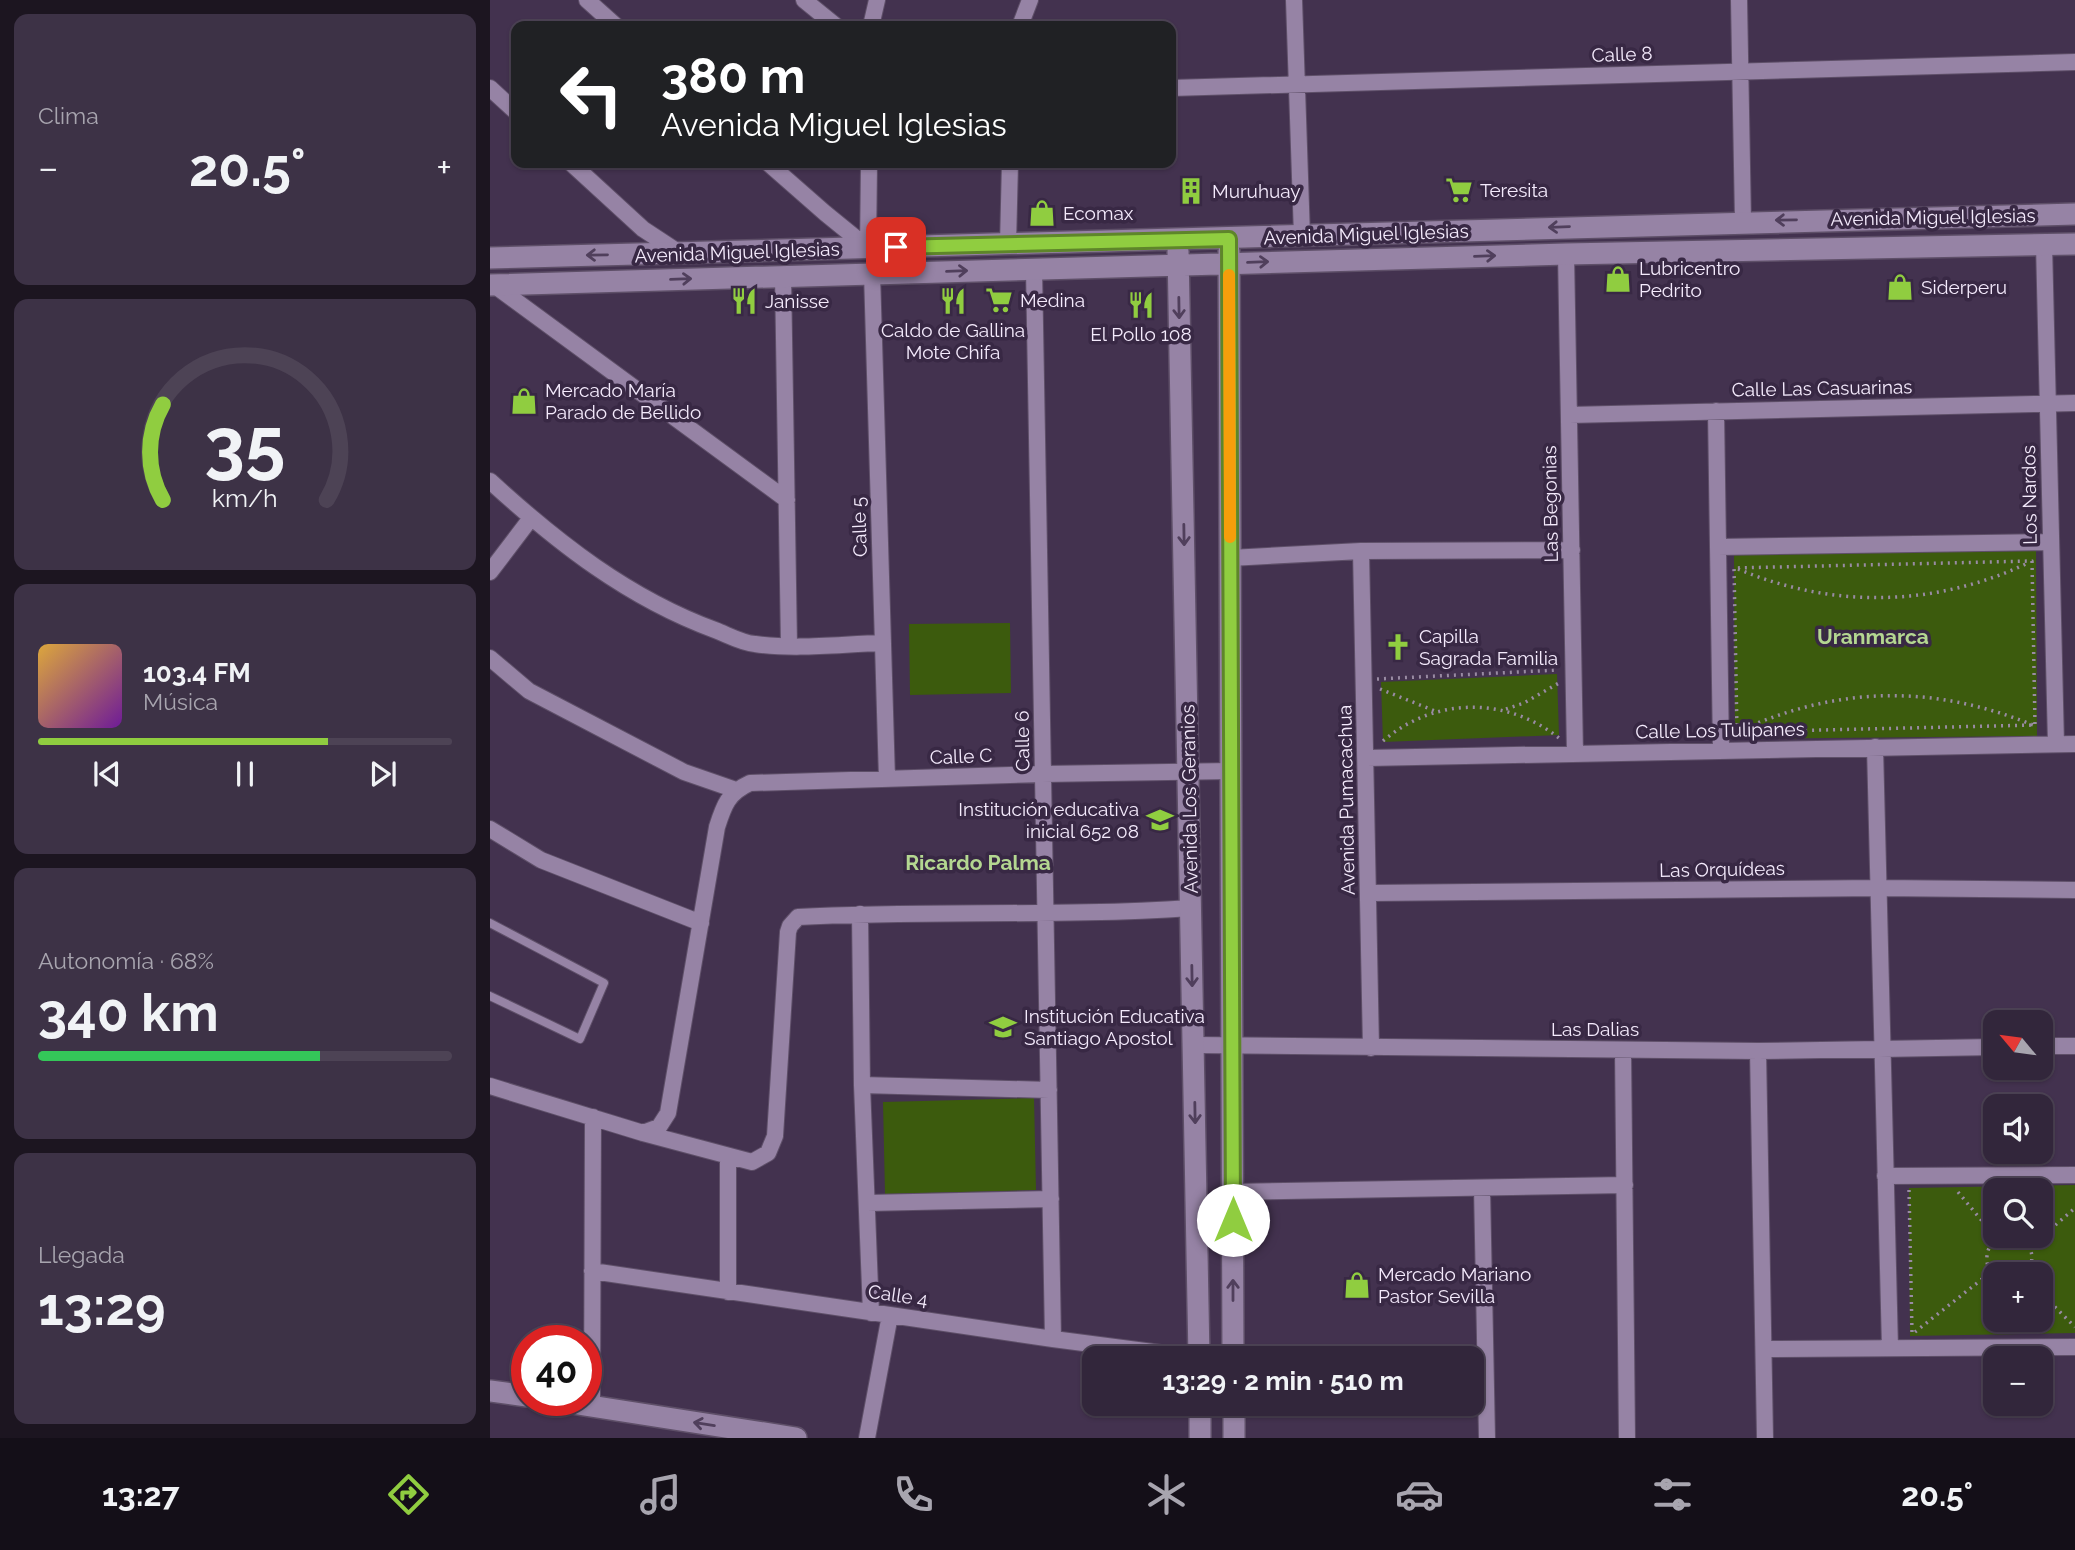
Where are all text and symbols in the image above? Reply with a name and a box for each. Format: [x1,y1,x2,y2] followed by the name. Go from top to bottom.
[1591,42,1653,66] street label: Calle 8
[661,47,805,104] text: 380 m
[546,49,637,140] icon: left
[38,102,99,129] text: Clima
[661,106,1007,143] text: Avenida Miguel Iglesias
[189,137,306,198] text: 20.5°
[38,145,58,190] text: −
[436,145,452,190] text: +
[1444,175,1474,205] supermarket icon: Teresita
[1176,176,1206,206] building icon: Muruhuay
[1480,179,1548,201] place label: Teresita
[1212,180,1301,202] place label: Muruhuay
[1027,198,1057,228] shop icon: Ecomax
[1063,202,1134,224] place label: Ecomax
[1830,204,2036,230] street label: Avenida Miguel Iglesias
[1775,214,1798,227] one-way arrow
[866,217,926,277] pin
[1263,219,1469,249] street label: Avenida Miguel Iglesias
[1548,221,1571,234] one-way arrow
[877,228,915,266] icon: arrive
[634,237,840,267] street label: Avenida Miguel Iglesias
[586,249,609,262] one-way arrow
[1474,249,1497,263] one-way arrow
[1246,256,1269,269] one-way arrow
[1639,257,1740,301] place label: Lubricentro Pedrito
[945,264,968,277] one-way arrow
[1603,264,1633,294] shop icon: Lubricentro Pedrito
[1885,272,1915,302] shop icon: Siderperu
[669,273,692,286] one-way arrow
[1921,276,2007,298] place label: Siderperu
[984,285,1014,315] supermarket icon: Medina
[729,286,759,316] restaurant icon: Janisse
[938,286,968,316] restaurant icon: Caldo de Gallina Mote Chifa
[1020,289,1085,311] place label: Medina
[765,290,829,312] place label: Janisse
[1126,290,1156,320] restaurant icon: El Pollo 108
[1172,296,1186,319] one-way arrow
[881,319,1025,363] place label: Caldo de Gallina Mote Chifa
[1090,323,1192,345] place label: El Pollo 108
[1731,375,1913,401] street label: Calle Las Casuarinas
[545,379,701,423] place label: Mercado María Parado de Bellido
[509,386,539,416] shop icon: Mercado María Parado de Bellido
[205,403,285,488] text: 35
[1538,445,1562,563] street label: Las Begonias
[2017,445,2041,545] street label: Los Nardos
[212,483,278,513] text: km/h
[847,497,871,557] street label: Calle 5
[1177,524,1190,547] one-way arrow
[1817,624,1929,649] district label: Uranmarca
[1419,625,1558,669] place label: Capilla Sagrada Familia
[1383,632,1413,662] church icon: Capilla Sagrada Familia
[143,658,251,688] text: 103.4 FM
[143,688,218,715] text: Música
[1176,704,1202,894] street label: Avenida Los Geranios
[1333,705,1359,895] street label: Avenida Pumacachua
[1010,710,1034,772] street label: Calle 6
[1635,718,1805,742] street label: Calle Los Tulipanes
[929,744,993,768] street label: Calle C
[88,755,126,793] icon: previous
[226,755,264,793] icon: pause
[364,755,402,793] icon: next
[958,798,1139,842] place label: Institución educativa inicial 652 08
[1145,805,1175,835] school or university icon: Institución educativa inicial 652 08
[905,850,1051,875] district label: Ricardo Palma
[1659,857,1785,881] street label: Las Orquídeas
[38,947,214,974] text: Autonomía · 68%
[1186,964,1199,987] one-way arrow
[38,982,219,1043] text: 340 km
[1024,1005,1205,1049] place label: Institución Educativa Santiago Apostol
[1983,1010,2053,1080] north arrow
[1983,1010,2053,1416] map controls
[988,1012,1018,1042] school or university icon: Institución Educativa Santiago Apostol
[1551,1018,1639,1040] street label: Las Dalias
[1983,1094,2053,1164] button: sound
[1188,1102,1202,1125] one-way arrow
[1983,1178,2053,1248] button: search
[1196,1183,1270,1257] position arrow
[38,1241,125,1268] text: Llegada
[1983,1262,2053,1332] button: +
[1378,1263,1531,1307] place label: Mercado Mariano Pastor Sevilla
[1342,1270,1372,1300] shop icon: Mercado Mariano Pastor Sevilla
[38,1276,166,1337] text: 13:29
[1226,1279,1240,1302] one-way arrow
[867,1280,929,1310] street label: Calle 4
[511,1325,602,1416] speed limit sign: 40
[1983,1346,2053,1416] button: −
[1162,1366,1404,1396] text: 13:29 · 2 min · 510 m
[694,1417,716,1430] one-way arrow
[384,1470,433,1519] icon: directions
[636,1470,685,1519] icon: music
[889,1470,938,1519] icon: phone
[1142,1470,1191,1519] icon: climate
[1395,1470,1444,1519] icon: car
[1648,1470,1697,1519] icon: filters
[102,1476,180,1513] text: 13:27
[1901,1476,1973,1513] text: 20.5°

